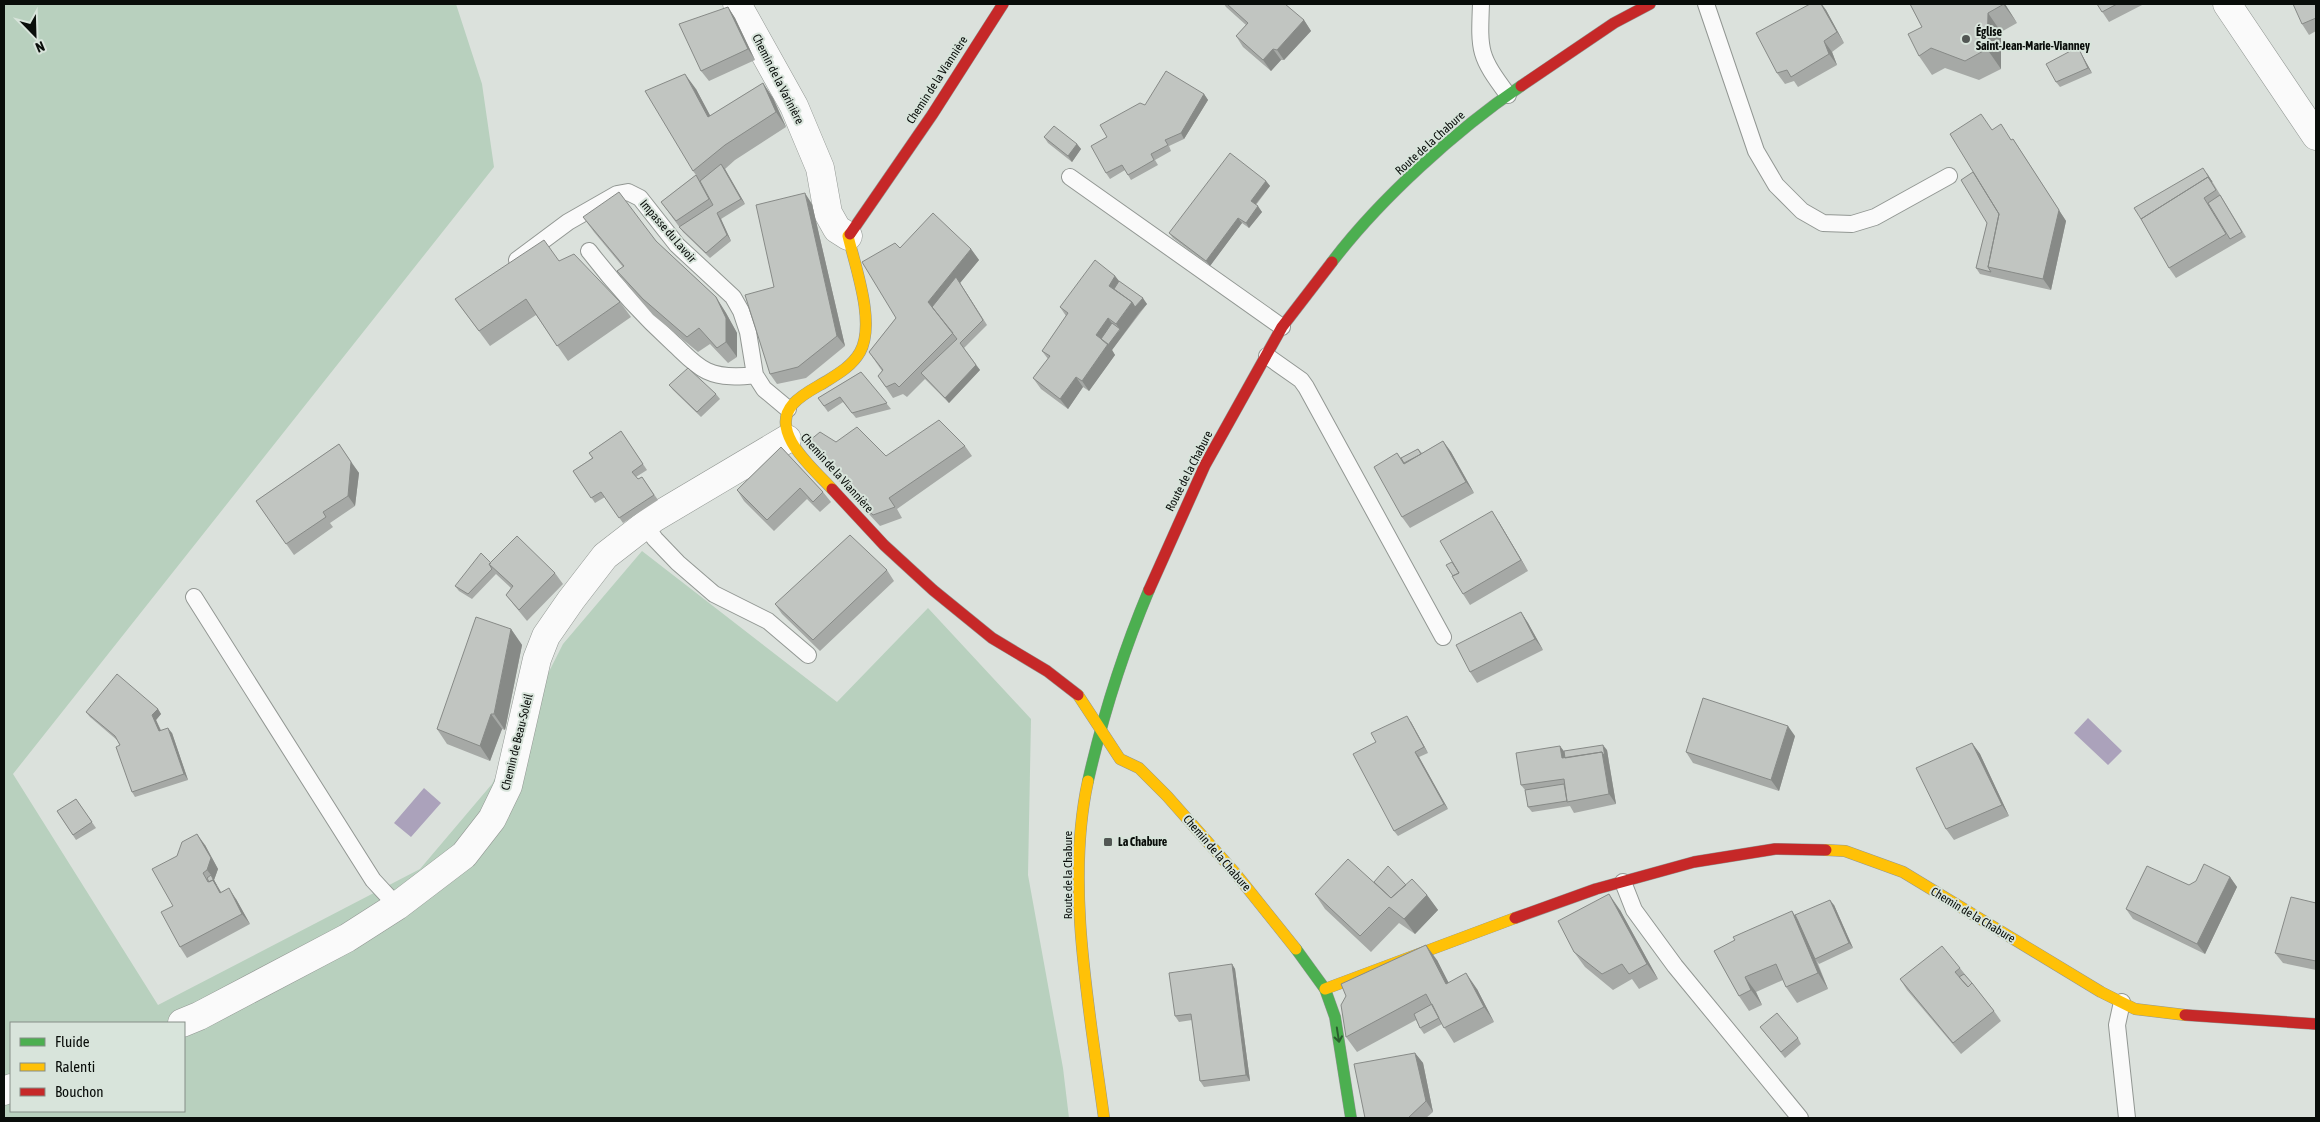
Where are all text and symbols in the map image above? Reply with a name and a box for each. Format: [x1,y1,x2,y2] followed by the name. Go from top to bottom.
[10,10,60,60] north arrow
[1976,24,2090,53] place label: Église Saint-Jean-Marie-Vianney
[749,32,807,126] street label: Chemin de la Varinière
[1960,33,1972,45] marker: Église Saint-Jean-Marie-Vianney
[903,34,971,126] street label: Chemin de la Viannière
[33,38,47,56] text: N
[1392,108,1468,178] street label: Route de la Chabure
[637,197,699,266] street label: Impasse du Lavoir
[1163,428,1215,514] street label: Route de la Chabure
[798,430,876,516] street label: Chemin de la Viannière
[498,692,536,792] street label: Chemin de Beau-Soleil
[1180,812,1254,894] street label: Chemin de la Chabure
[1061,831,1075,919] street label: Route de la Chabure
[1118,835,1168,849] place label: La Chabure
[1102,836,1114,848] marker: La Chabure
[1928,884,2018,946] street label: Chemin de la Chabure
[10,1022,185,1112] legend
[1334,1027,1344,1043] one-way arrow
[55,1033,90,1050] text: Fluide
[55,1058,95,1075] text: Ralenti
[55,1083,104,1100] text: Bouchon

